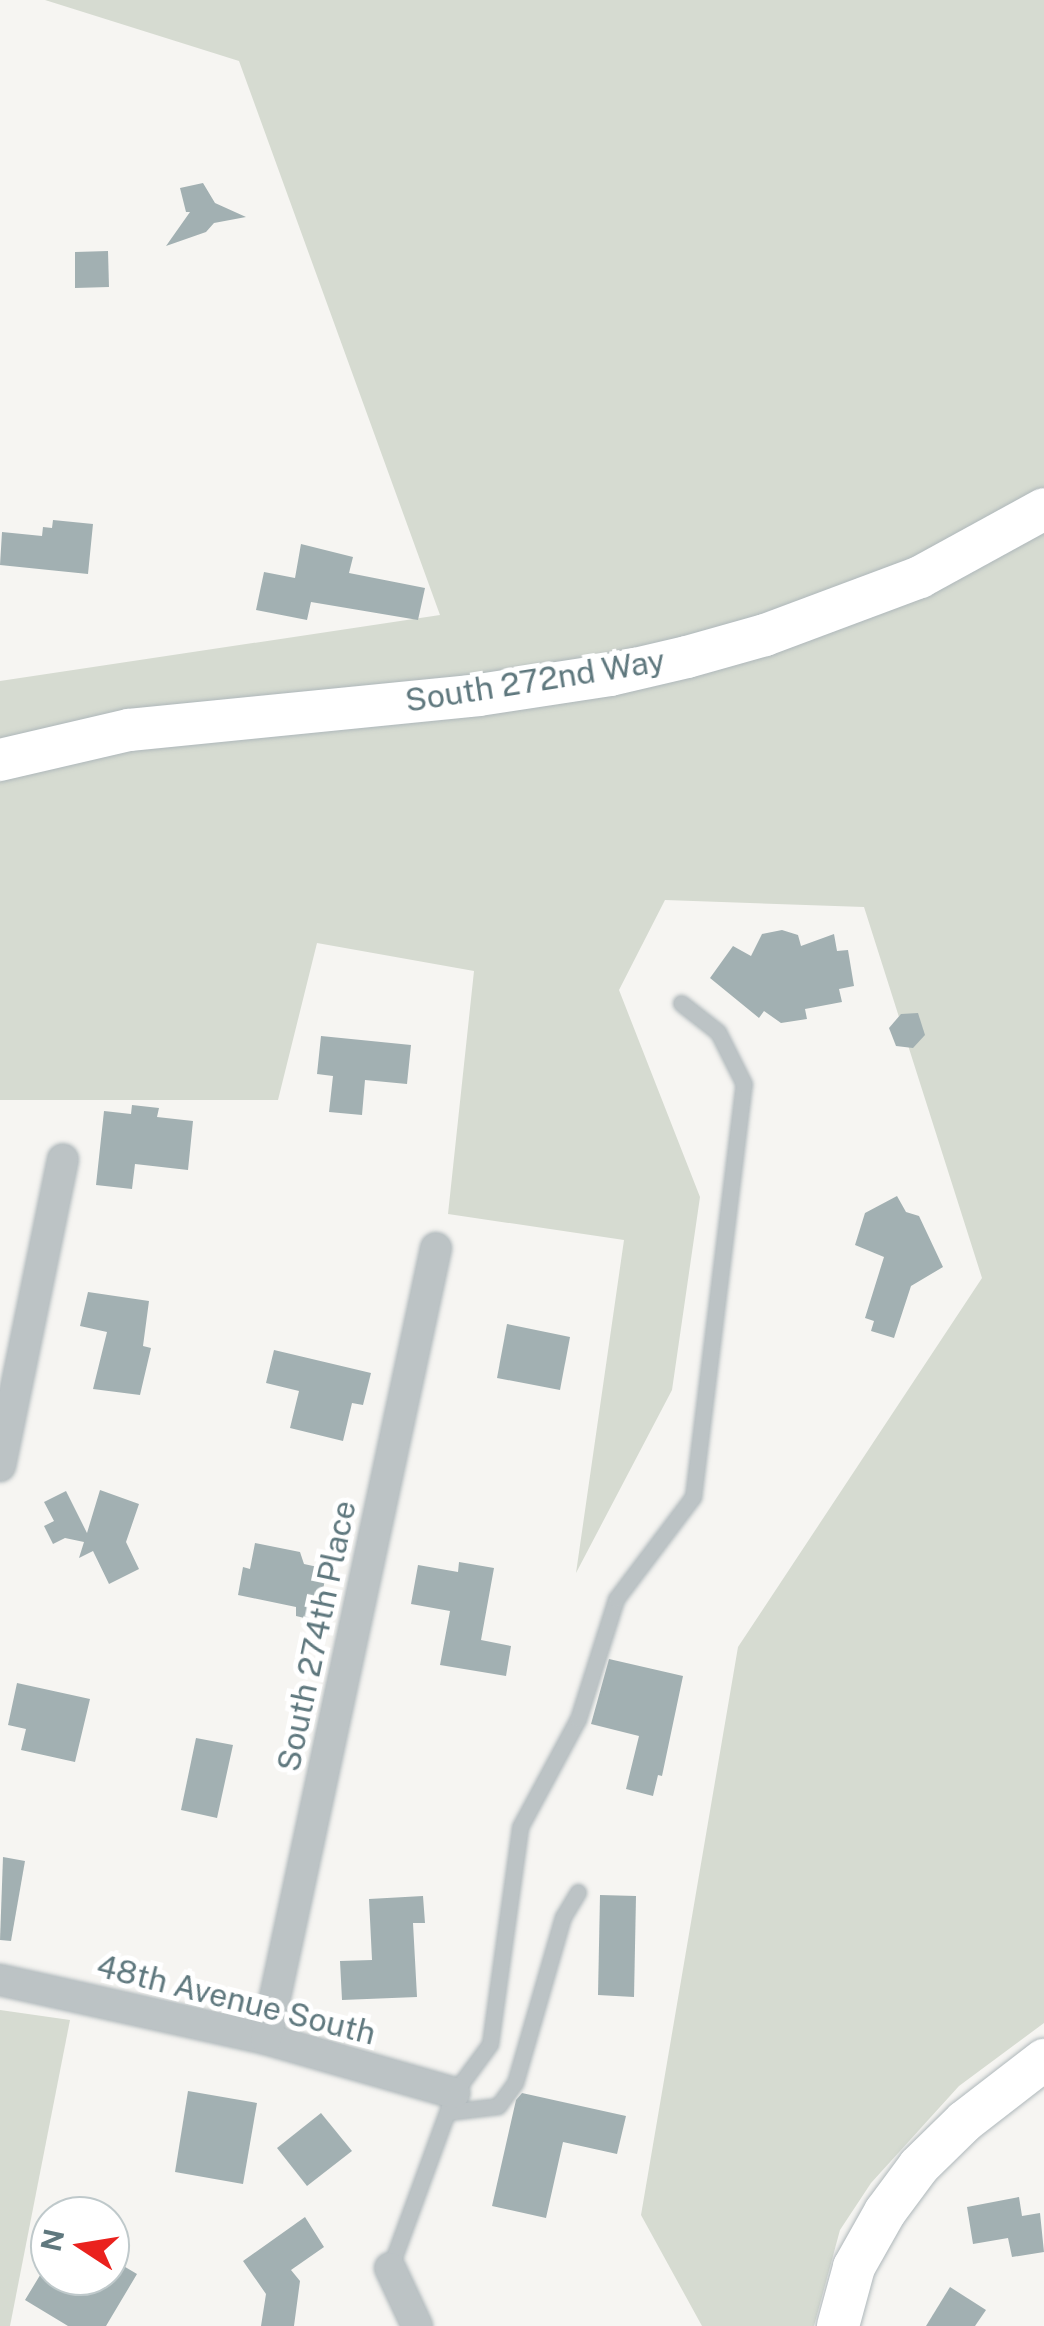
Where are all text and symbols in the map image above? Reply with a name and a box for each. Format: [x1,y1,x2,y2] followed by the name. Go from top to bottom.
[402,641,668,721] street label: South 272nd Way
[270,1497,364,1775] street label: South 274th Place
[93,1947,379,2053] street label: 48th Avenue South
[30,2196,130,2296] north arrow
[34,2226,71,2254] text: N

